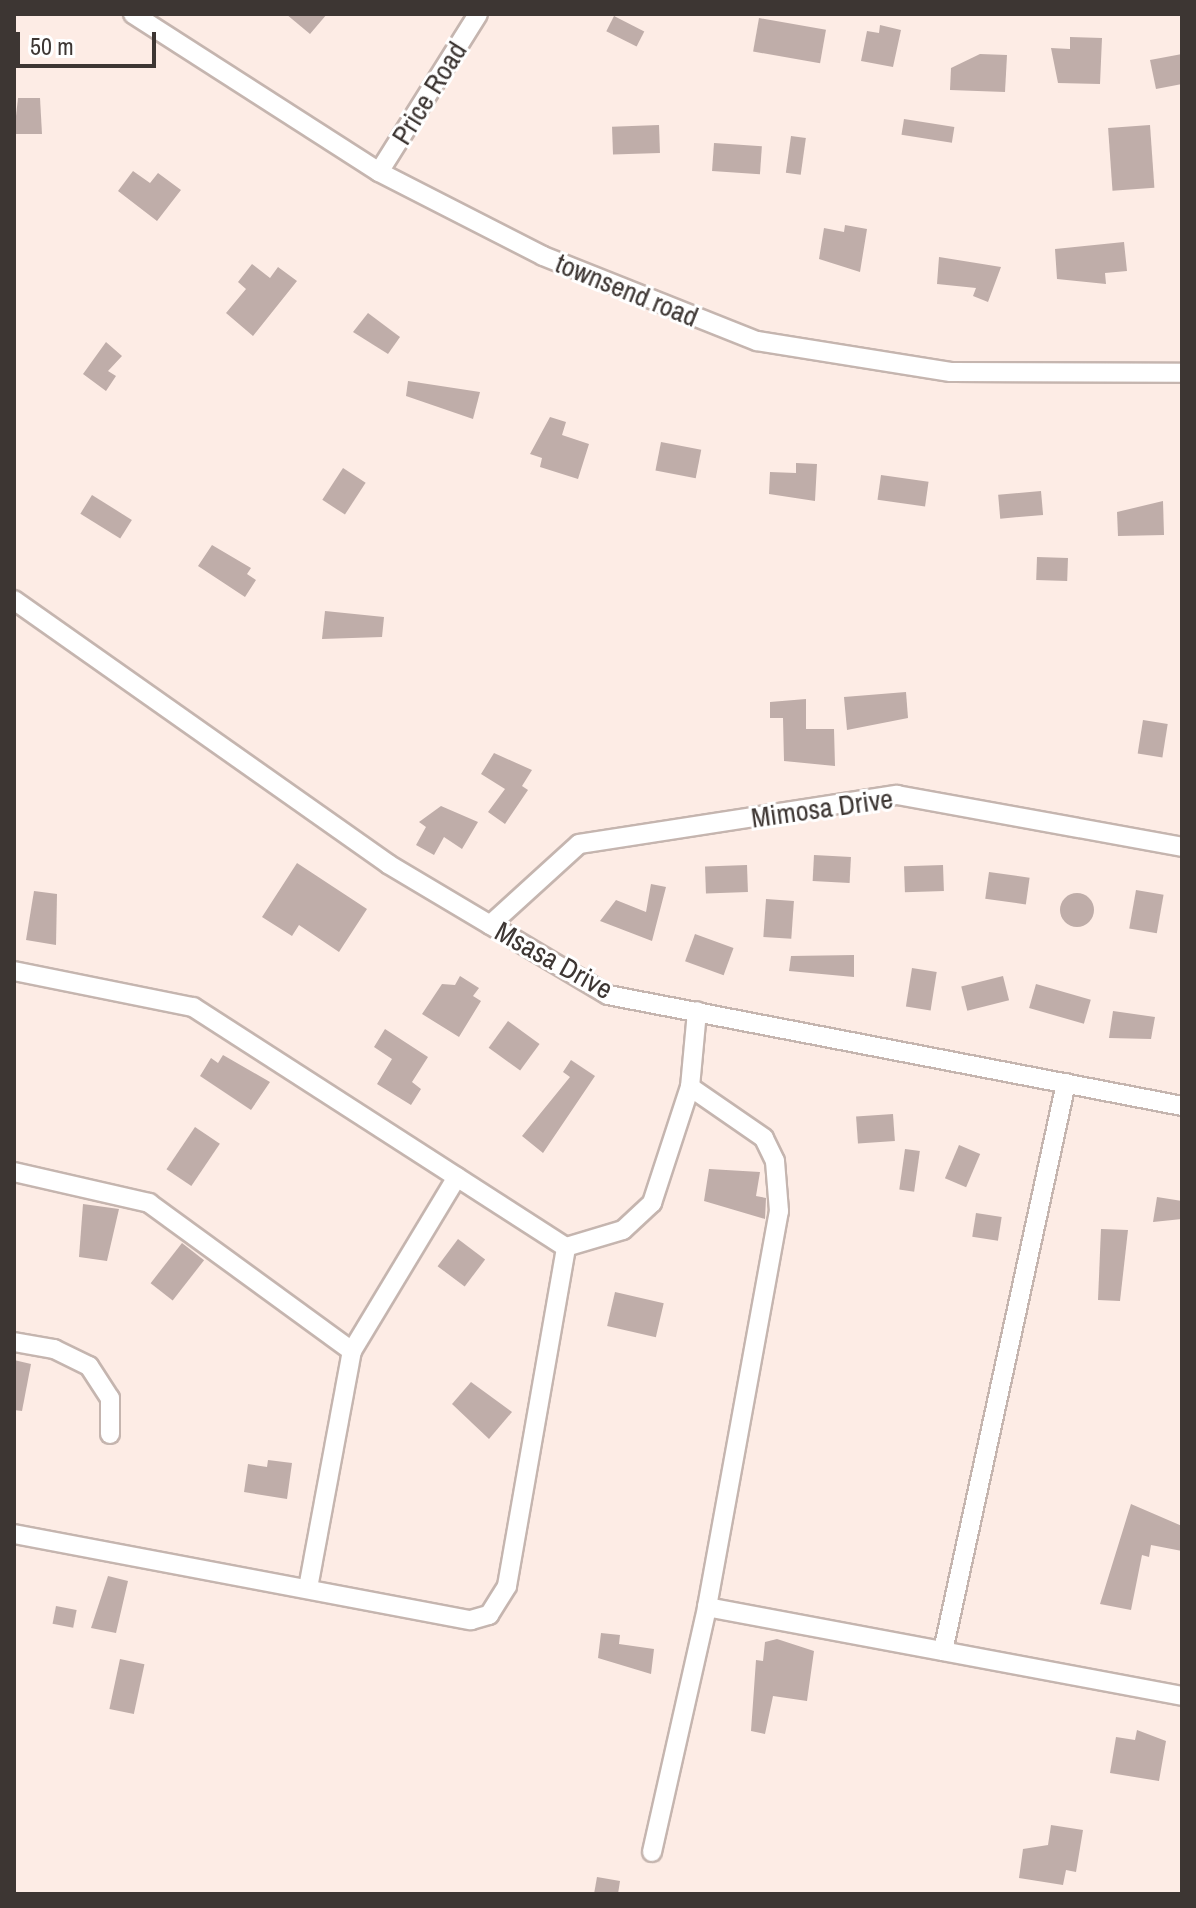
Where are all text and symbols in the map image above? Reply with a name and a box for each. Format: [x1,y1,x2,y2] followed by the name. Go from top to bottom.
[20,16,160,66] scale bar
[30,30,74,62] text: 50 m
[384,35,474,151] street label: Price Road
[551,246,703,334] street label: townsend road
[749,781,895,835] street label: Mimosa Drive
[490,914,618,1006] street label: Msasa Drive

